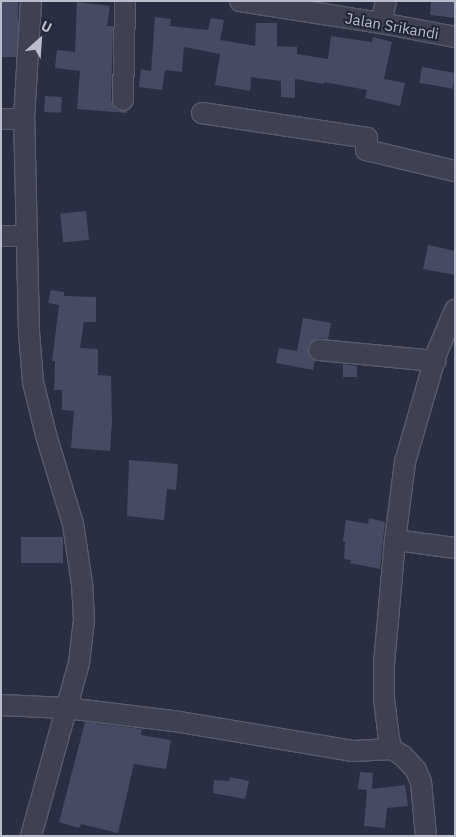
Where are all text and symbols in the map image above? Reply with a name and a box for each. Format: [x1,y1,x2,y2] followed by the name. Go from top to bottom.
[344,9,440,43] street label: Jalan Srikandi
[15,15,65,65] north arrow
[38,16,55,37] text: U

